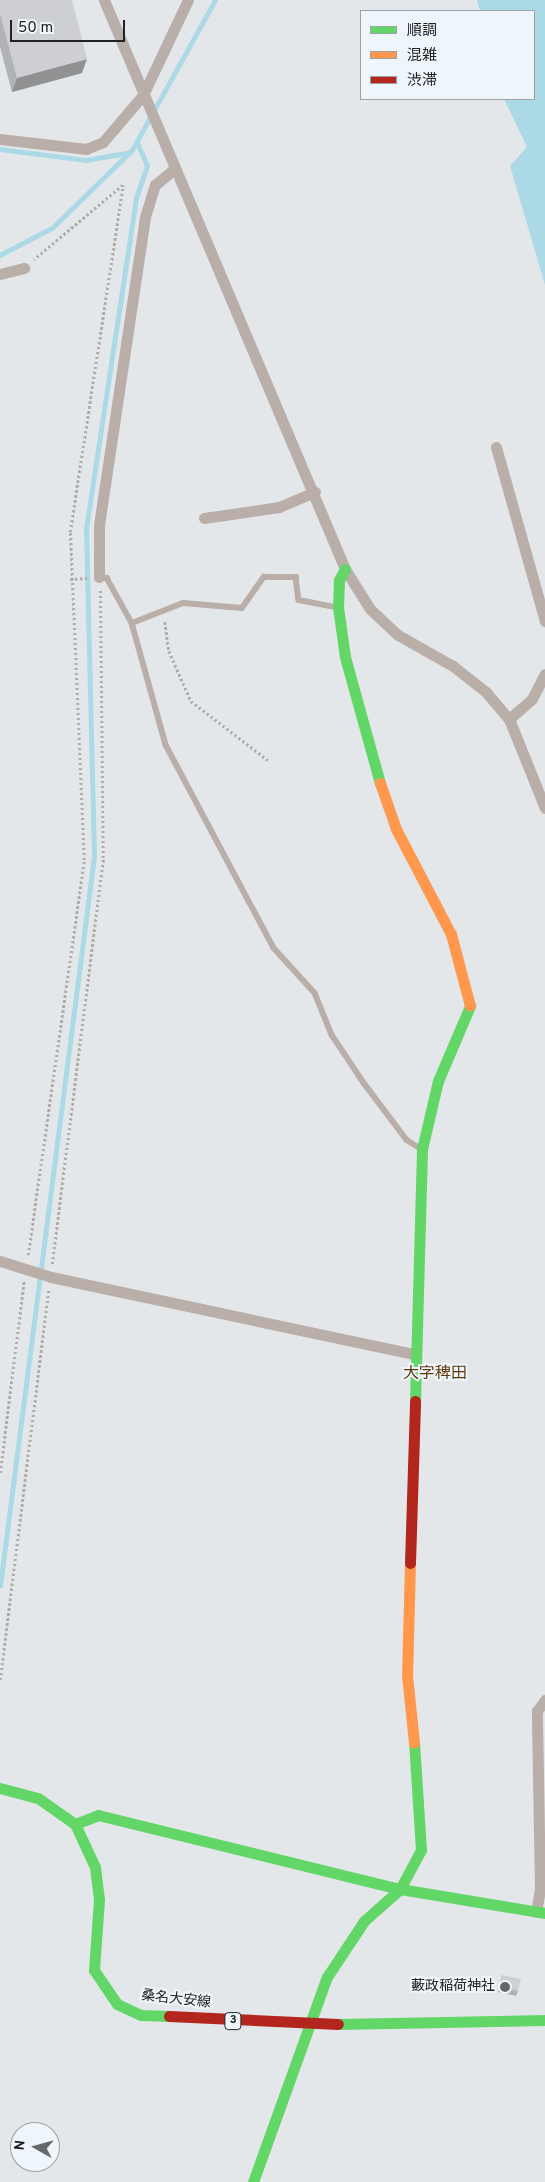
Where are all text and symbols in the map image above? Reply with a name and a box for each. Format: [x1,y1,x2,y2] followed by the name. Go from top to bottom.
[12,10,128,42] scale bar
[360,10,535,100] legend
[18,19,53,38] text: 50 m
[407,22,437,41] text: 順調
[407,47,437,66] text: 混雑
[407,72,437,91] text: 渋滞
[403,1364,467,1384] district label: 大字稗田
[411,1979,495,1995] place label: 藪政稲荷神社
[499,1981,511,1993] marker: 藪政稲荷神社
[140,1988,212,2012] street label: 桑名大安線
[224,2012,242,2030] road number: 3
[10,2122,60,2172] north arrow
[12,2139,30,2151] text: N

